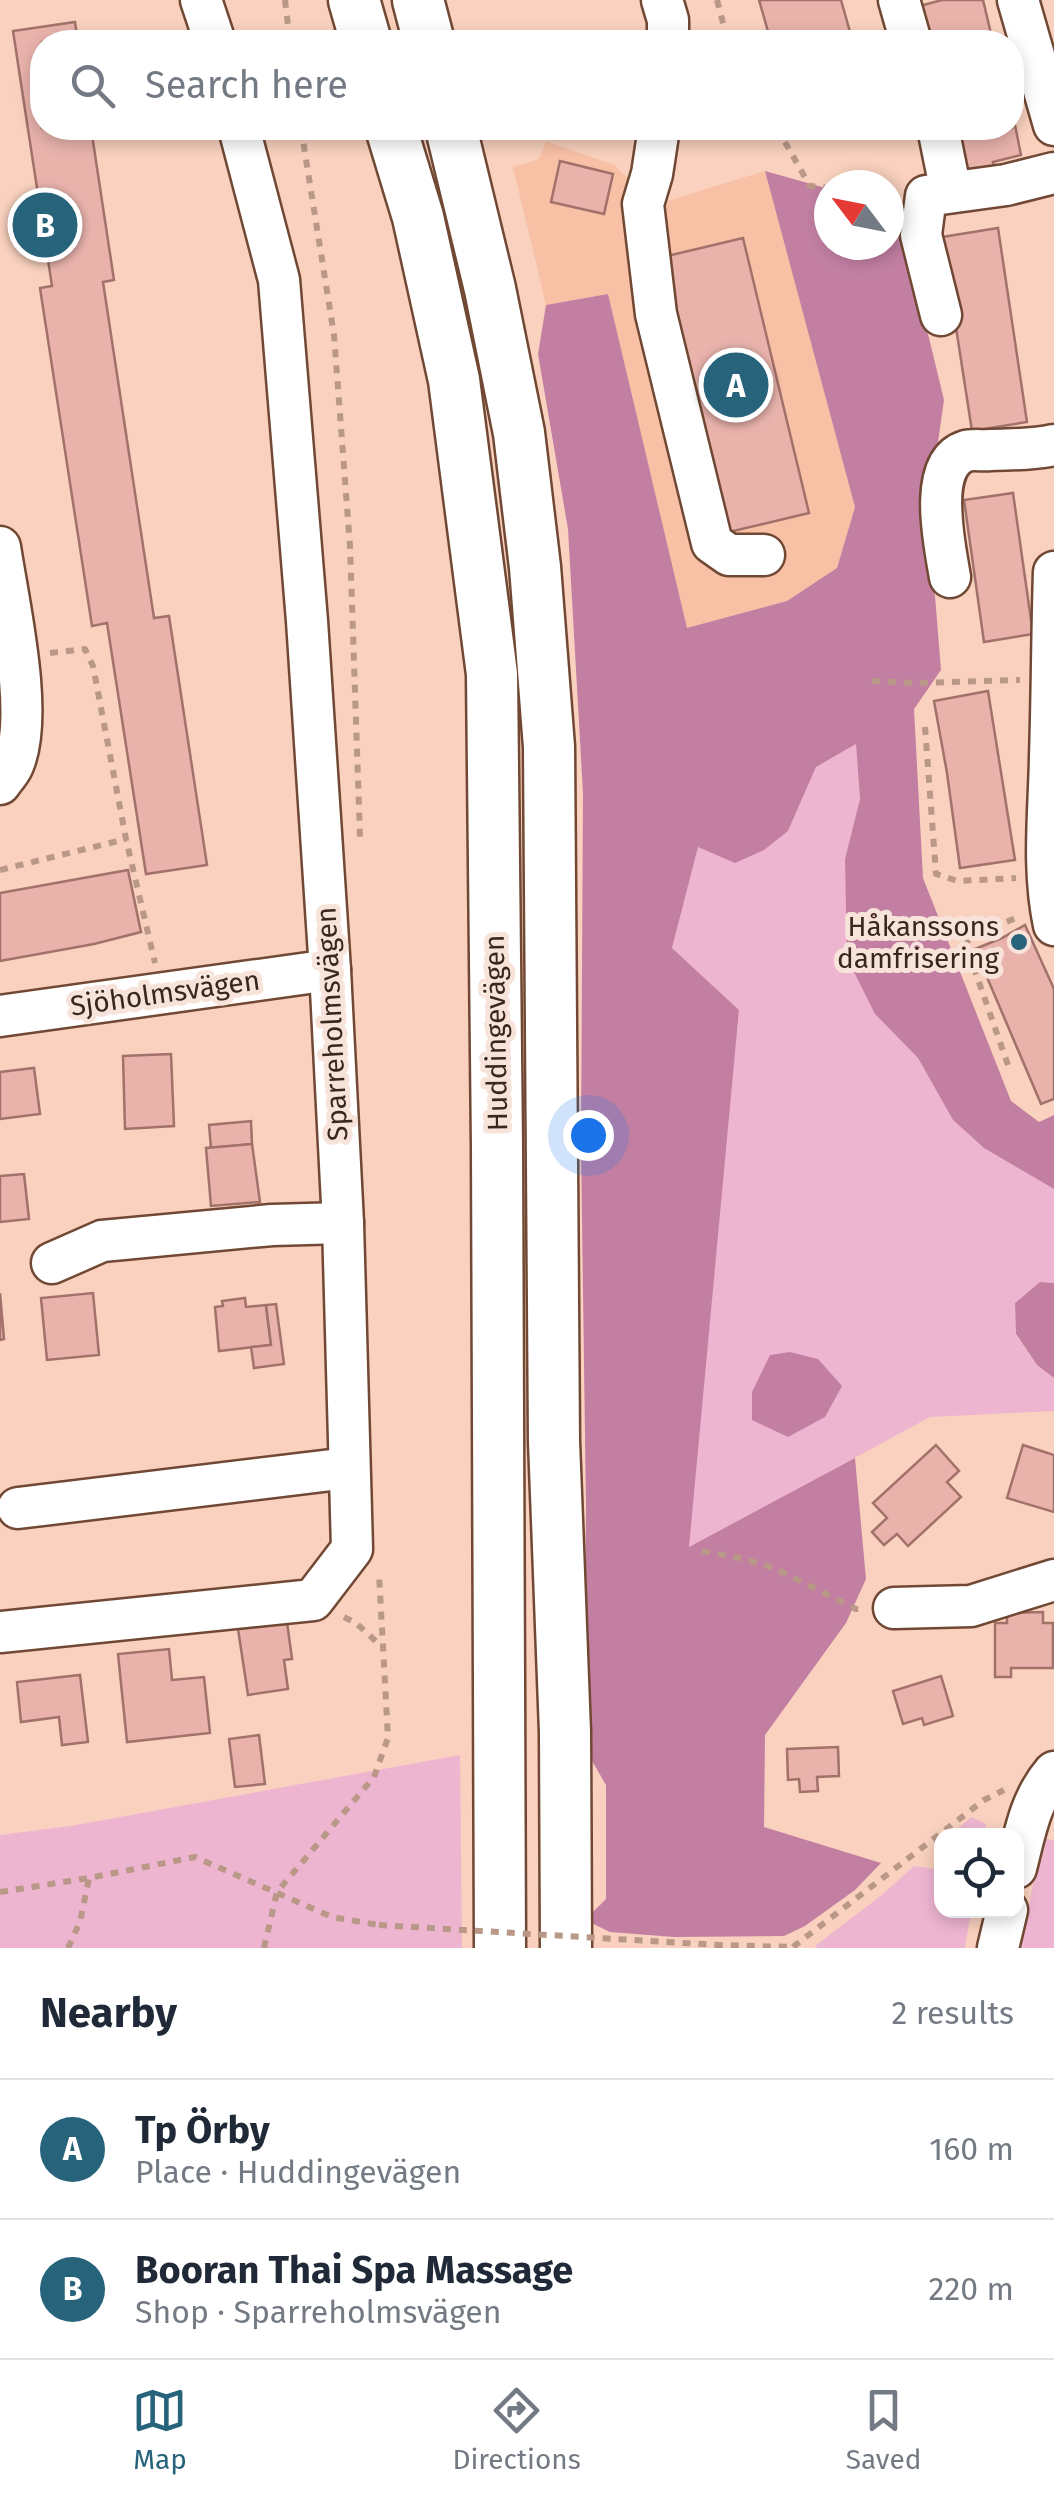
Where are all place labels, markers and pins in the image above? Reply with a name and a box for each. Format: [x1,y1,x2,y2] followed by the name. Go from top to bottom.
[12,188,78,262] pin: B
[704,348,768,422] pin: A
[837,910,999,975] place label: Håkanssons damfrisering
[1008,931,1030,953] marker: Håkanssons damfrisering

